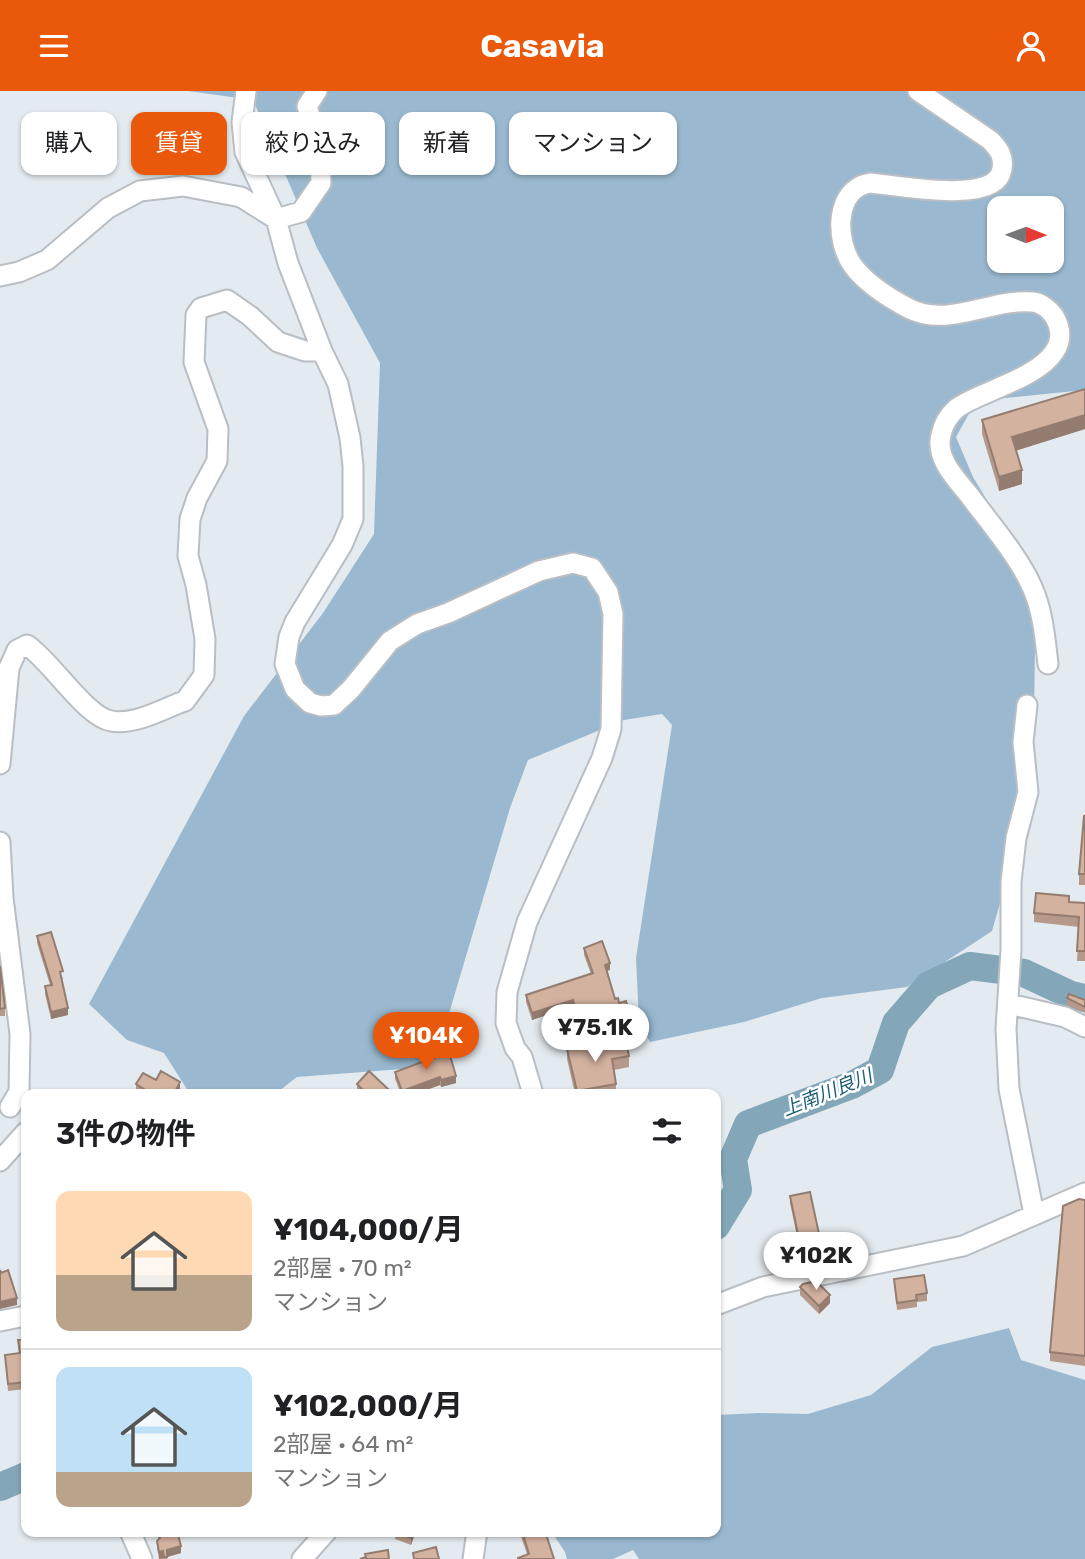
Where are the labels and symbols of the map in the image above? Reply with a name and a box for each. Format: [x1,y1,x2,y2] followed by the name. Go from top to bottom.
[987,196,1064,273] north arrow
[538,1005,652,1064] pin: ¥75.1K
[377,1013,475,1072] pin: ¥104K
[779,1063,877,1121] water label: 上南川良川
[767,1233,865,1292] pin: ¥102K

